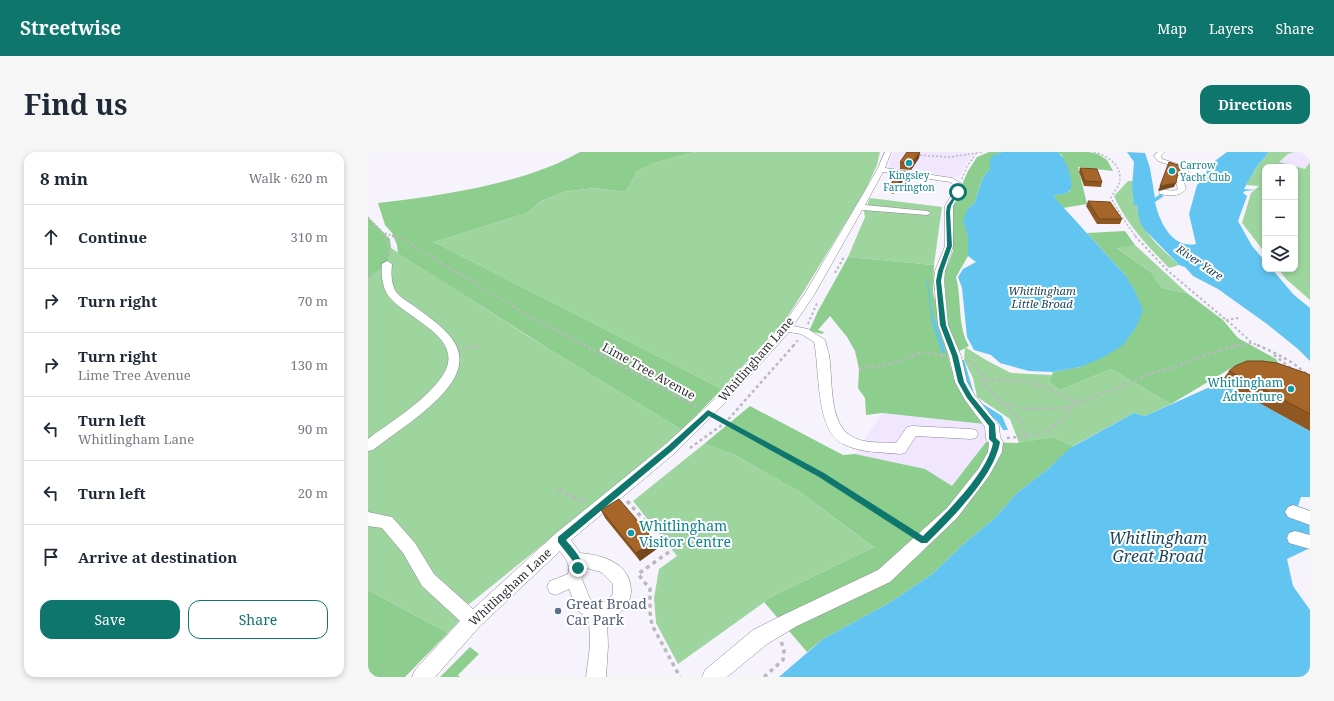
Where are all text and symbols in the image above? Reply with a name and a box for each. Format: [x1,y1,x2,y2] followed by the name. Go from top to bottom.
[20,15,121,41] text: Streetwise
[1157,19,1187,38] text: Map
[1209,19,1254,38] text: Layers
[1276,19,1314,38] text: Share
[24,85,128,123] text: Find us
[1200,85,1310,124] button: Directions
[904,158,914,168] marker: Kingsley Farrington
[1179,158,1230,184] place label: Carrow Yacht Club
[1262,164,1298,272] map controls
[1262,164,1298,200] button: +
[1167,166,1177,176] marker: Carrow Yacht Club
[40,167,88,190] text: 8 min
[883,168,935,194] place label: Kingsley Farrington
[249,169,328,187] text: Walk · 620 m
[949,183,967,201] route start
[1262,200,1298,236] button: −
[40,226,62,248] icon: ahead
[78,227,147,247] text: Continue
[291,228,328,246] text: 310 m
[1262,236,1298,272] button: layers
[1173,240,1227,283] water label: River Yare
[1008,283,1076,311] water label: Whitlingham Little Broad
[40,290,62,312] icon: right
[78,291,157,311] text: Turn right
[298,292,328,310] text: 70 m
[714,313,798,405] street label: Whitlingham Lane
[599,338,699,404] street label: Lime Tree Avenue
[78,346,157,366] text: Turn right
[40,354,62,376] icon: right
[291,356,328,374] text: 130 m
[78,366,191,384] text: Lime Tree Avenue
[1207,374,1283,405] place label: Whitlingham Adventure
[1286,384,1296,394] marker: Whitlingham Adventure
[78,410,146,430] text: Turn left
[40,418,62,440] icon: left
[298,420,328,438] text: 90 m
[78,430,194,448] text: Whitlingham Lane
[40,482,62,504] icon: left
[78,483,146,503] text: Turn left
[298,484,328,502] text: 20 m
[639,516,731,551] place label: Whitlingham Visitor Centre
[1109,527,1208,567] water label: Whitlingham Great Broad
[626,528,636,538] marker: Whitlingham Visitor Centre
[465,544,555,630] street label: Whitlingham Lane
[40,546,62,568] icon: arrive
[78,547,237,567] text: Arrive at destination
[569,559,587,577] route end
[566,594,647,629] place label: Great Broad Car Park
[40,600,180,639] button: Save
[188,600,328,639] button: Share
[553,606,563,616] marker: Great Broad Car Park

